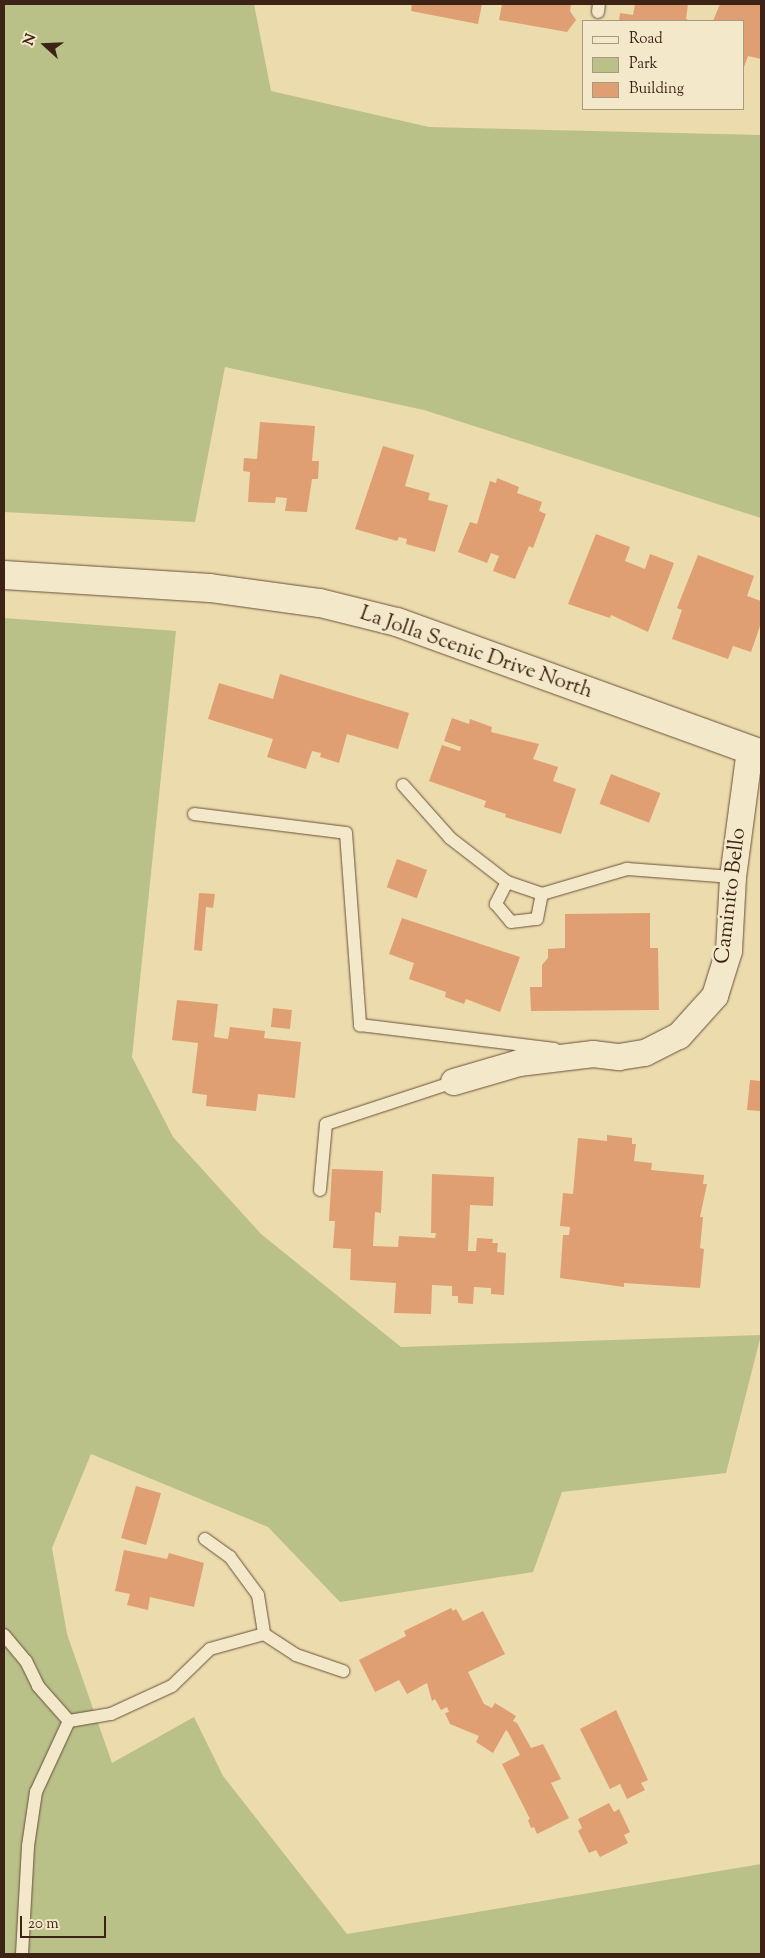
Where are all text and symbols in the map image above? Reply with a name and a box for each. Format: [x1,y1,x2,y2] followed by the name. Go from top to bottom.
[20,20,70,70] north arrow
[582,20,745,110] legend
[629,29,663,50] text: Road
[20,31,42,49] text: N
[629,54,658,75] text: Park
[629,79,684,100] text: Building
[356,601,596,705] street label: La Jolla Scenic Drive North
[710,826,752,966] street label: Caminito Bello
[22,1906,109,1938] scale bar
[28,1914,59,1935] text: 20 m

